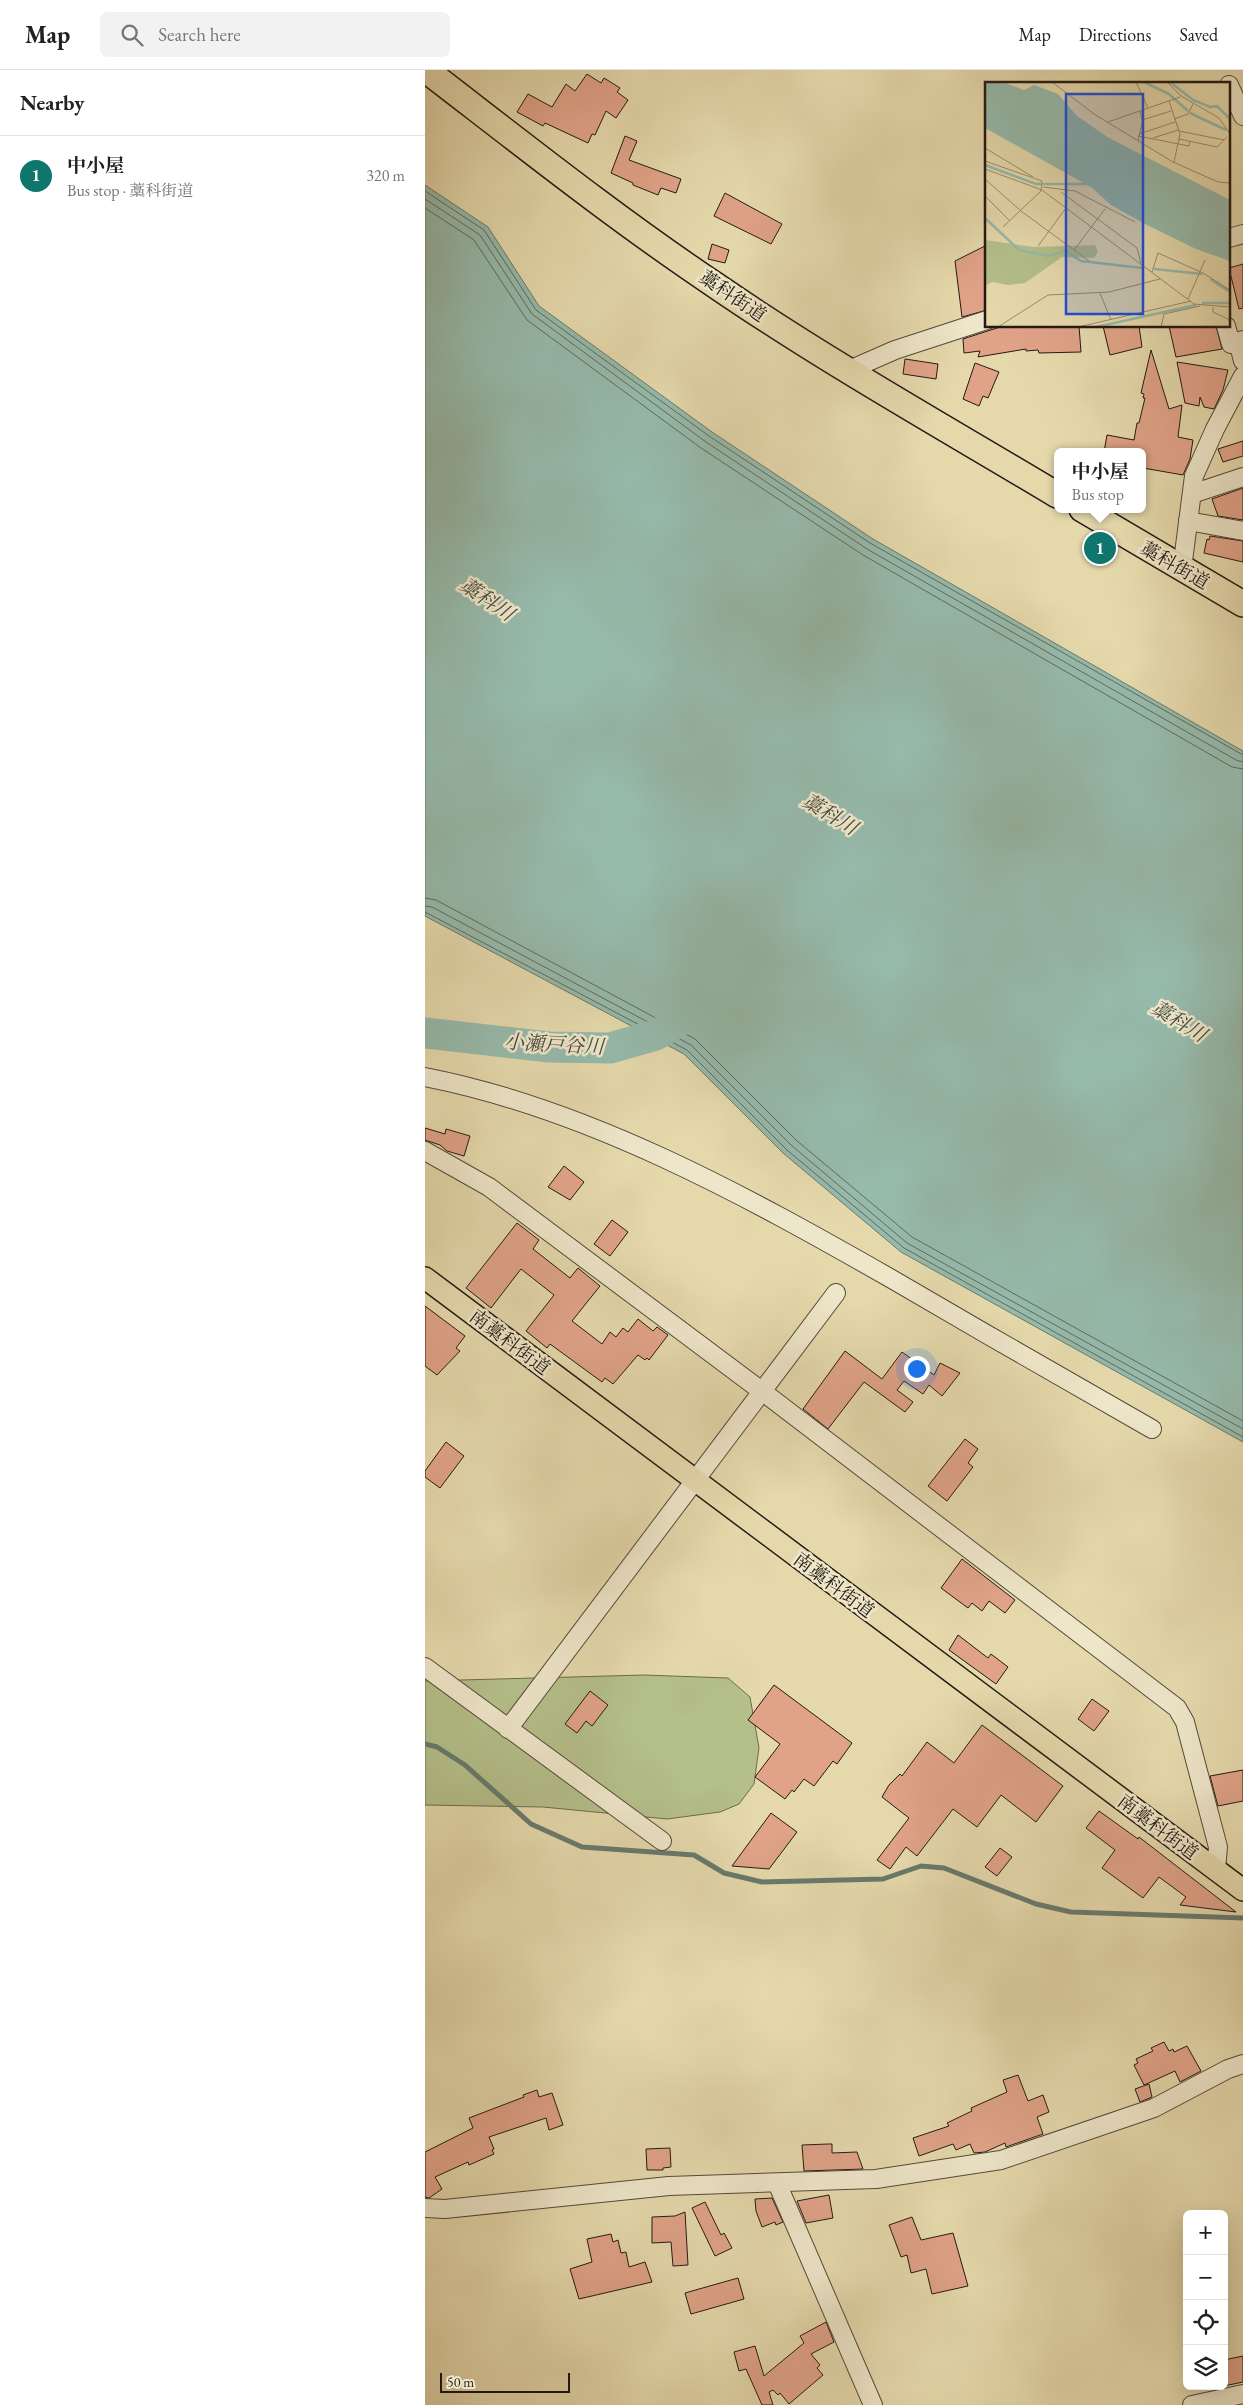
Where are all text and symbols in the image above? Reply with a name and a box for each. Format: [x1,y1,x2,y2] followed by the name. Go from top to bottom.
[100,12,450,57] search box
[25,19,70,50] text: Map
[118,21,146,49] icon: search
[158,22,241,47] text: Search here
[1019,23,1051,46] text: Map
[1079,23,1151,46] text: Directions
[1179,23,1218,46] text: Saved
[985,82,1231,328] inset map
[20,89,84,116] text: Nearby
[67,153,124,178] text: 中小屋
[32,165,40,186] text: 1
[366,165,405,186] text: 320 m
[67,180,193,201] text: Bus stop · 藁科街道
[695,264,771,328] street label: 藁科街道
[1054,448,1146,513] popup
[1071,459,1129,484] text: 中小屋
[1071,484,1124,505] text: Bus stop
[1084,529,1116,567] pin: 1
[1136,535,1214,595] street label: 藁科街道
[455,571,521,628] water label: 藁科川
[798,787,864,842] water label: 藁科川
[1147,994,1213,1049] water label: 藁科川
[503,1028,607,1060] water label: 小瀬戸谷川
[465,1303,555,1381] street label: 南藁科街道
[904,1356,930,1382] your location
[789,1546,879,1624] street label: 南藁科街道
[1113,1788,1203,1866] street label: 南藁科街道
[1183,2210,1228,2390] map controls
[1183,2210,1228,2255] button: +
[1183,2255,1228,2300] button: −
[1183,2300,1228,2345] button: locate
[1183,2345,1228,2390] button: layers
[440,2370,570,2393] scale bar
[447,2373,474,2391] text: 50 m

